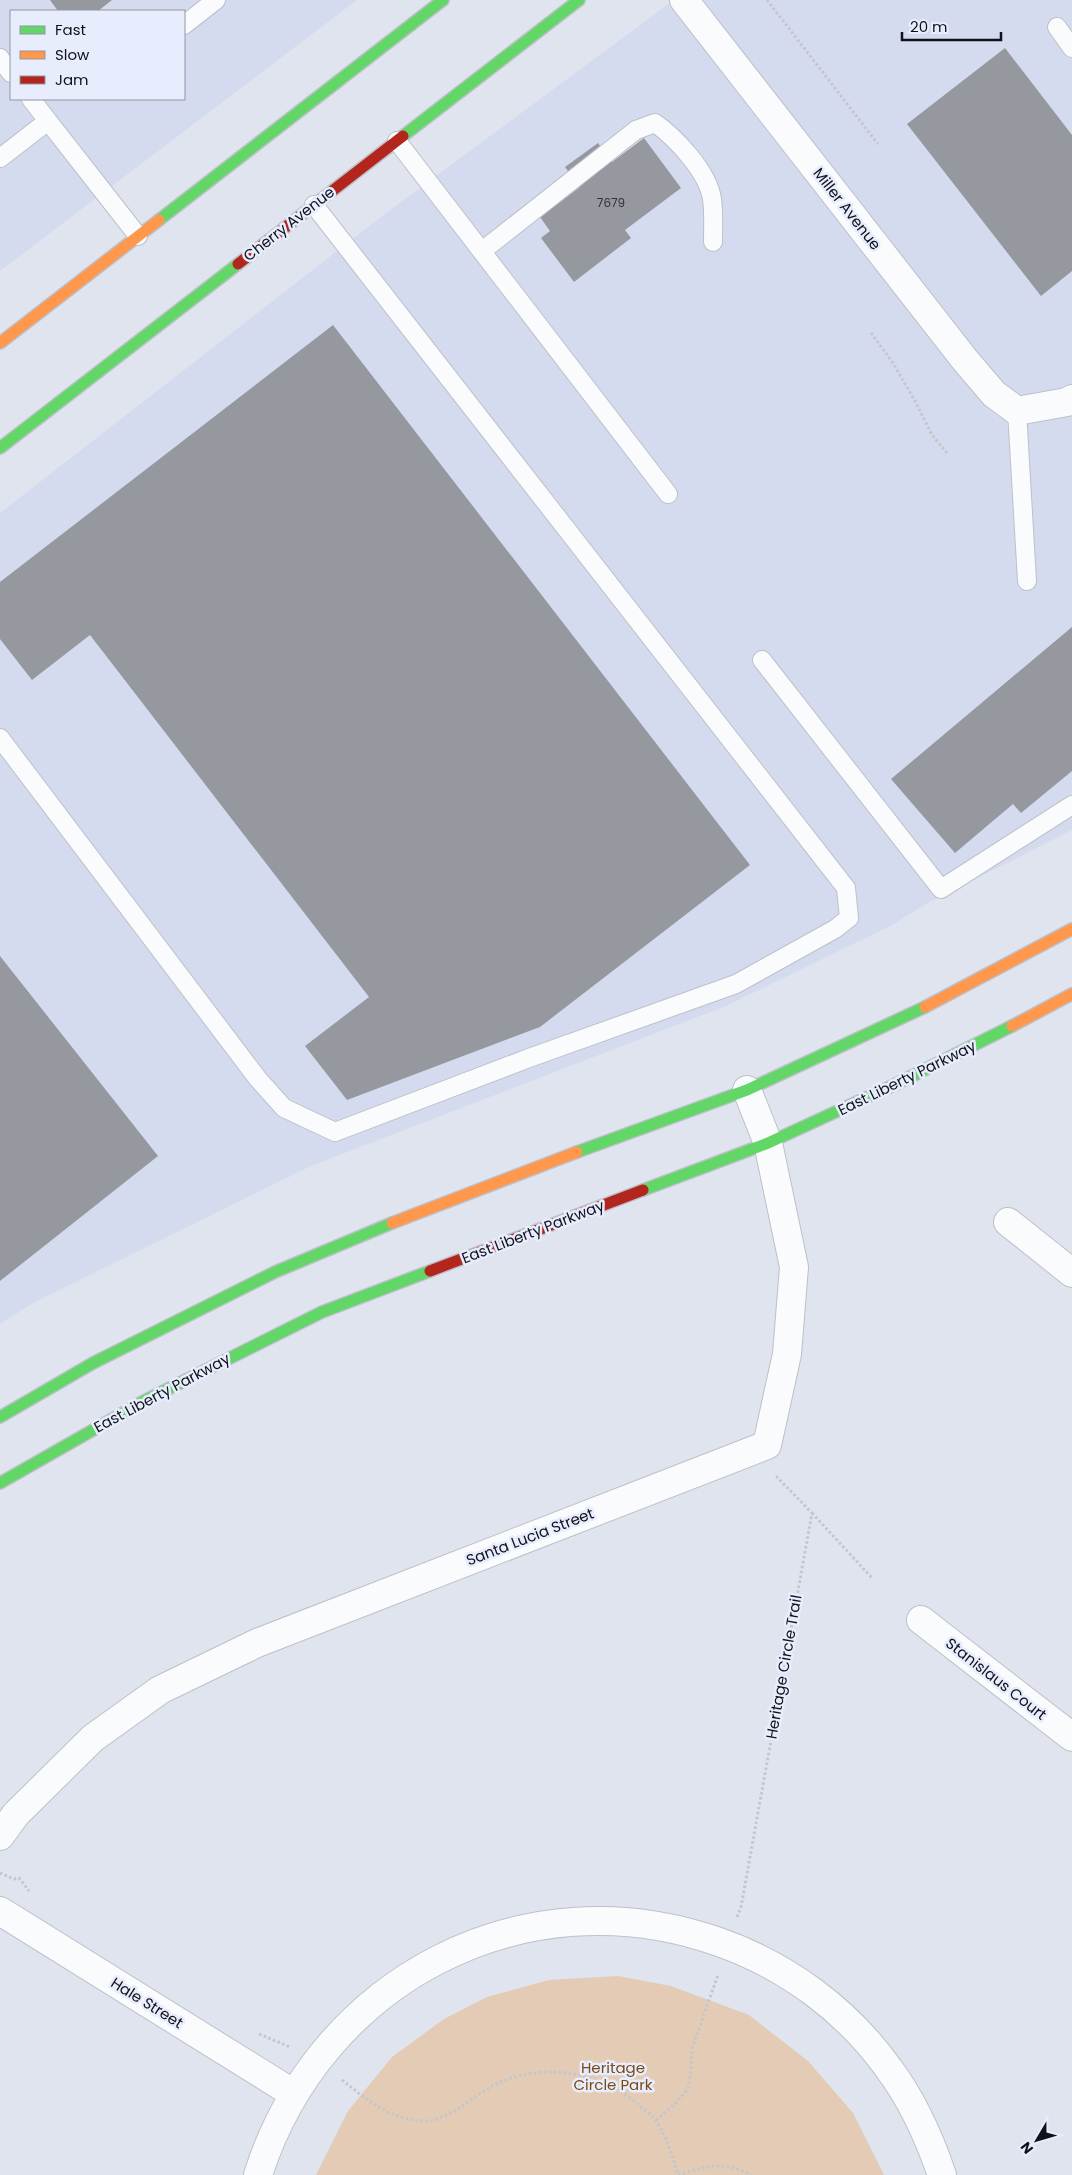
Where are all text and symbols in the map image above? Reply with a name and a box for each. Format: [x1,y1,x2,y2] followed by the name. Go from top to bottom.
[10,10,185,100] legend
[902,10,1001,42] scale bar
[910,16,948,37] text: 20 m
[55,19,86,40] text: Fast
[55,44,90,65] text: Slow
[55,69,89,90] text: Jam
[809,163,886,254] street label: Miller Avenue
[239,181,339,266] street label: Cherry Avenue
[597,194,625,211] house number: 7679
[834,1035,980,1120] street label: East Liberty Parkway
[458,1194,608,1268] street label: East Liberty Parkway
[90,1348,234,1437] street label: East Liberty Parkway
[463,1503,597,1571] street label: Santa Lucia Street
[760,1593,807,1741] street label: Heritage Circle Trail
[942,1633,1051,1725] street label: Stanislaus Court
[107,1972,187,2033] street label: Hale Street
[573,2057,653,2095] park label: Heritage Circle Park
[1012,2115,1062,2165] north arrow
[1016,2138,1038,2158] text: N

